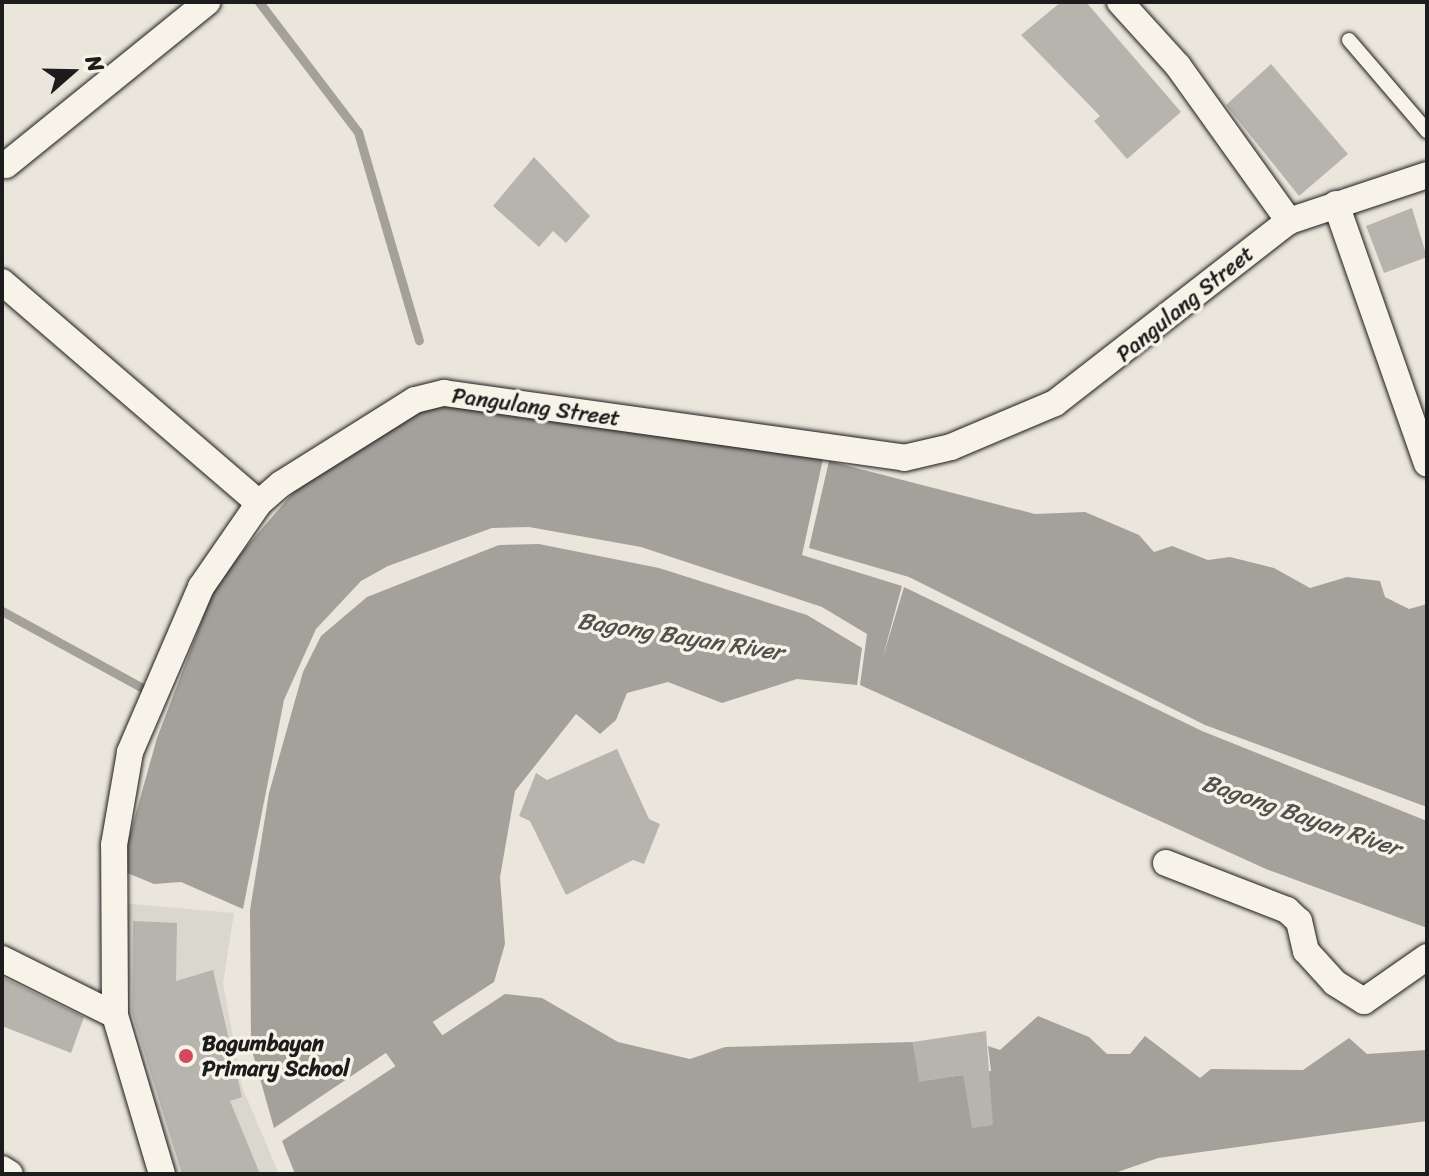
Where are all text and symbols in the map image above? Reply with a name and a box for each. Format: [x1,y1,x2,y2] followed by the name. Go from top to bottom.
[32,32,112,112] north arrow
[74,50,116,77] text: N
[1111,241,1259,367] street label: Pangulang Street
[450,382,622,432] street label: Pangulang Street
[575,606,785,668] water label: Bagong Bayan River
[1198,768,1404,864] water label: Bagong Bayan River
[202,1030,349,1082] place label: Bagumbayan Primary School
[177,1047,195,1065] marker: Bagumbayan Primary School

